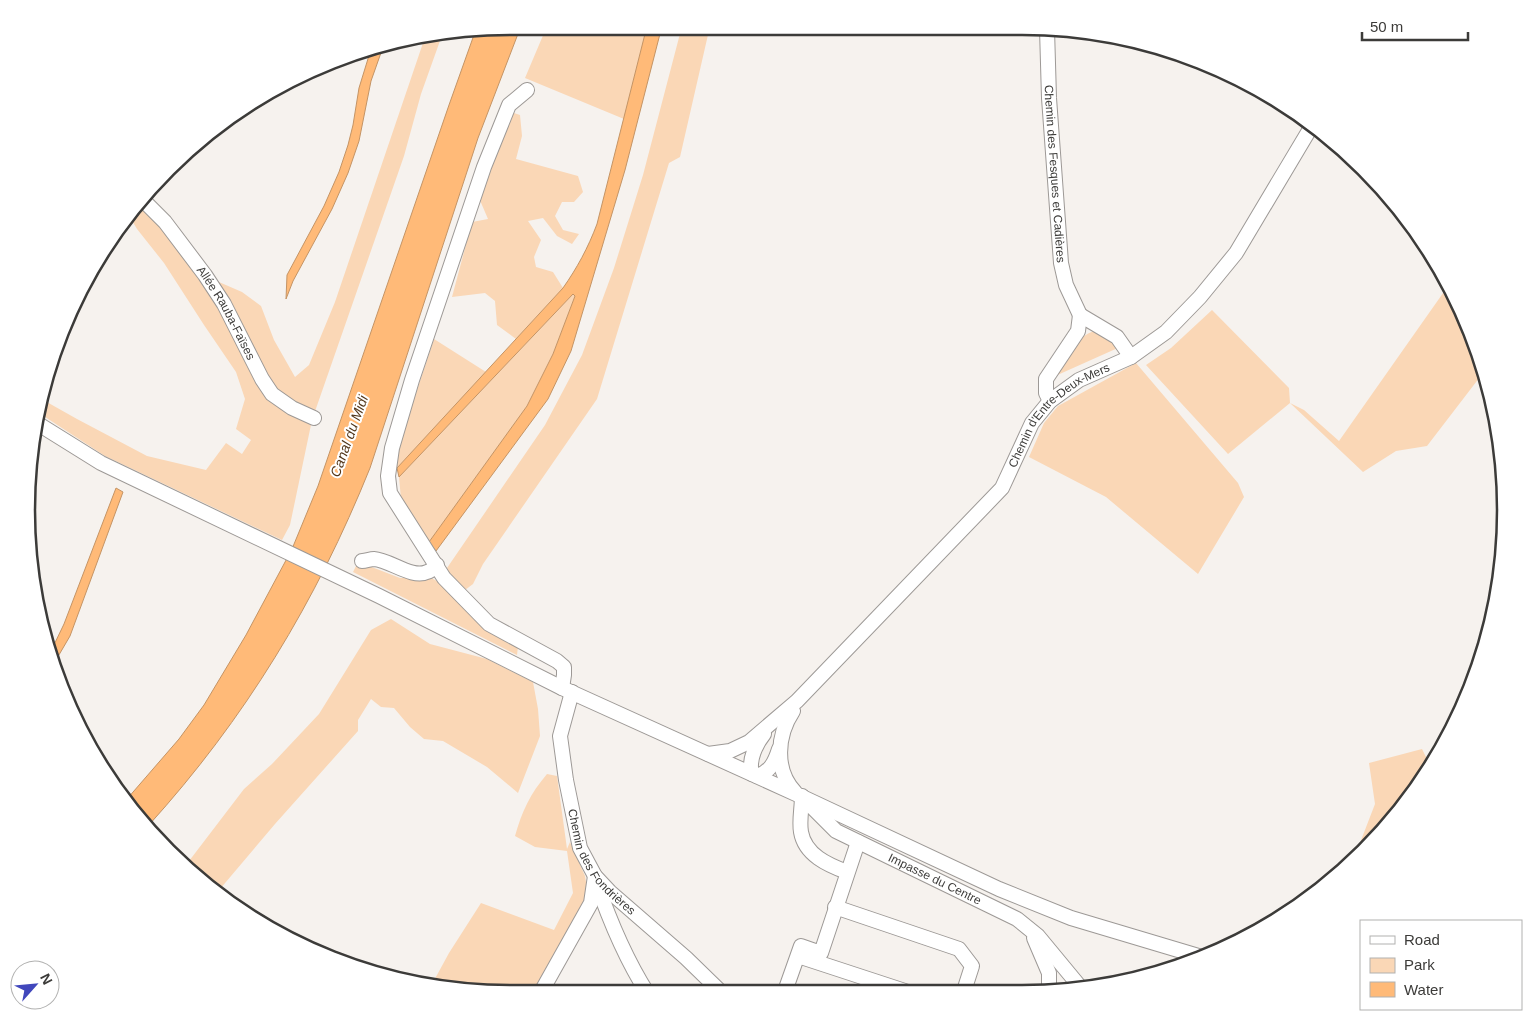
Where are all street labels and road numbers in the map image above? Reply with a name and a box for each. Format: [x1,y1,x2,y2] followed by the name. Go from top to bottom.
[1042,85,1068,263] street label: Chemin des Fesques et Cadières
[194,263,258,362] street label: Allée Rauba-Faïses
[1005,360,1112,470] street label: Chemin d'Entre-Deux-Mers
[565,808,638,918] street label: Chemin des Fondrières
[886,851,984,908] street label: Impasse du Centre

